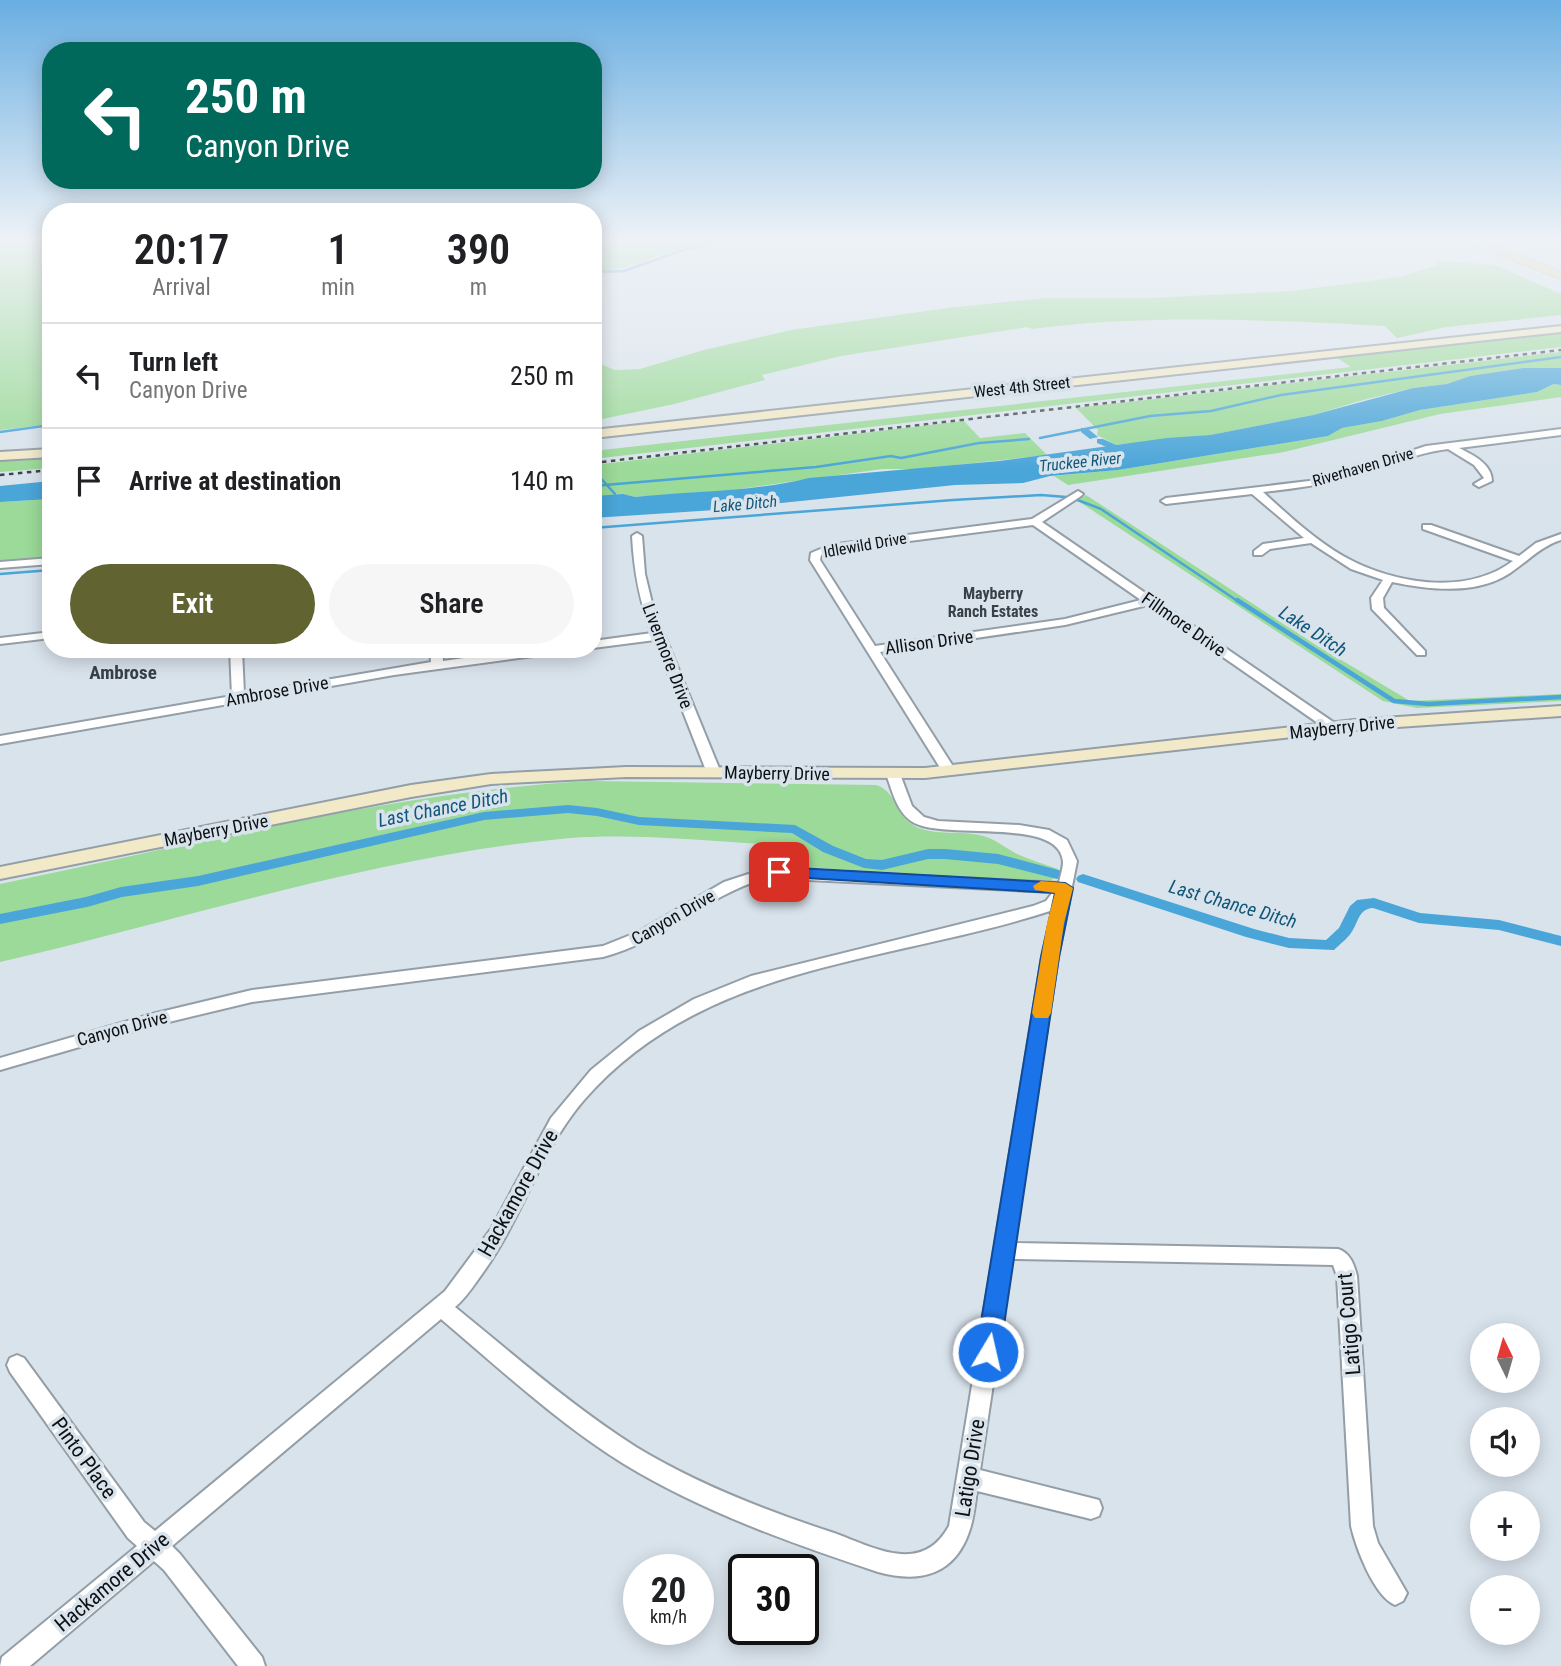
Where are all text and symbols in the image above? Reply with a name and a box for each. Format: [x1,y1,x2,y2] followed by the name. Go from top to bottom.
[185,68,307,125] text: 250 m
[70,70,161,161] icon: left
[185,127,350,165] text: Canyon Drive
[134,225,229,274] text: 20:17
[328,225,349,274] text: 1
[447,225,510,274] text: 390
[152,274,211,301] text: Arrival
[321,274,355,301] text: min
[470,274,487,301] text: m
[129,347,218,377] text: Turn left
[70,357,108,395] icon: left
[510,361,574,391] text: 250 m
[973,372,1071,402] street label: West 4th Street
[129,377,247,404] text: Canyon Drive
[1310,444,1416,490] street label: Riverhaven Drive
[1038,448,1123,476] water label: Truckee River
[70,462,108,500] icon: arrive
[129,466,341,496] text: Arrive at destination
[510,466,574,496] text: 140 m
[712,492,778,516] water label: Lake Ditch
[822,528,908,562] street label: Idlewild Drive
[70,564,315,644] button: Exit
[329,564,574,644] button: Share
[948,584,1038,621] district label: Mayberry Ranch Estates
[1138,587,1230,661] street label: Fillmore Drive
[638,601,698,711] street label: Livermore Drive
[1275,601,1351,661] water label: Lake Ditch
[884,625,974,659] street label: Allison Drive
[89,661,157,684] district label: Ambrose
[224,672,330,710] street label: Ambrose Drive
[1288,711,1396,743] street label: Mayberry Drive
[724,762,830,784] street label: Mayberry Drive
[376,784,510,832] water label: Last Chance Ditch
[162,810,270,850] street label: Mayberry Drive
[749,842,809,902] pin
[760,853,798,891] icon: arrive
[1166,875,1300,933] water label: Last Chance Ditch
[628,885,718,949] street label: Canyon Drive
[75,1006,169,1050] street label: Canyon Drive
[473,1125,563,1261] street label: Hackamore Drive
[1333,1272,1365,1376] street label: Latigo Court
[951,1315,1025,1389] position arrow
[1470,1323,1540,1393] north arrow
[1470,1323,1540,1645] map controls
[1470,1407,1540,1477] button: sound
[47,1413,121,1503] street label: Pinto Place
[950,1417,990,1519] street label: Latigo Drive
[1470,1491,1540,1561] button: +
[50,1527,174,1637] street label: Hackamore Drive
[728,1554,819,1645] speed limit sign: 30
[651,1570,686,1611] text: 20
[1470,1575,1540,1645] button: −
[650,1606,687,1627] text: km/h

